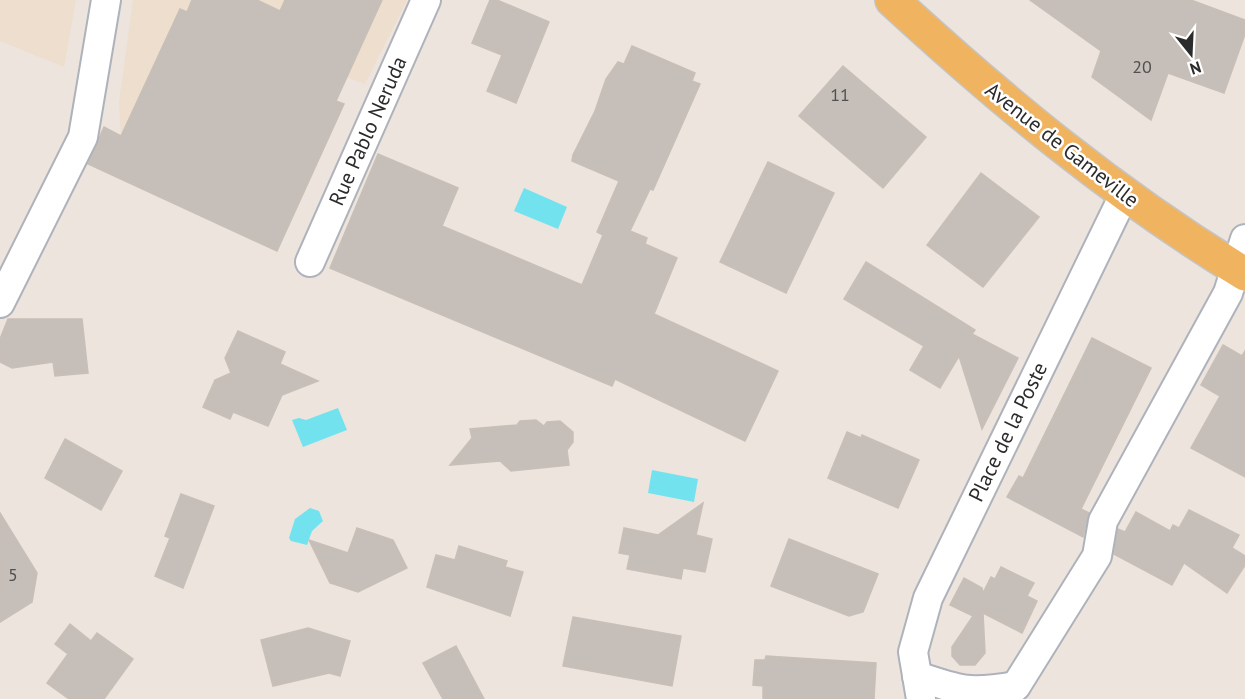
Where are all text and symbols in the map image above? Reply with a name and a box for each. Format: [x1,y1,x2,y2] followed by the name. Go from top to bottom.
[1161,24,1221,84] north arrow
[323,52,413,210] street label: Rue Pablo Neruda
[1132,55,1152,78] house number: 20
[1188,57,1204,79] text: N
[980,76,1145,213] street label: Avenue de Gameville
[830,83,850,106] house number: 11
[962,358,1053,506] street label: Place de la Poste
[8,563,18,586] house number: 5

